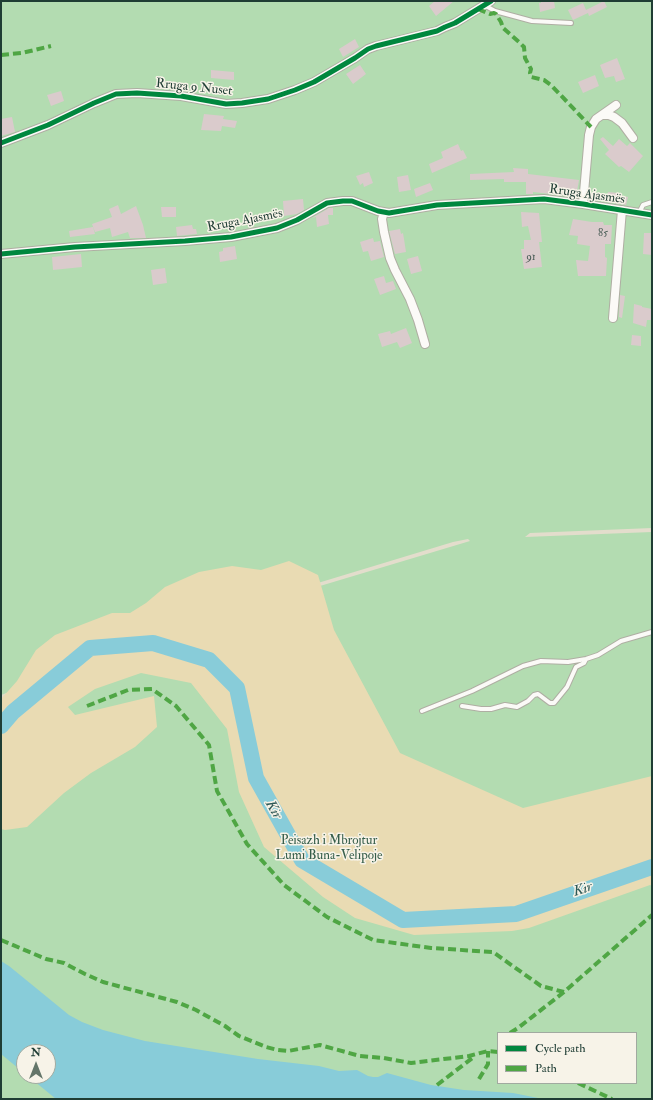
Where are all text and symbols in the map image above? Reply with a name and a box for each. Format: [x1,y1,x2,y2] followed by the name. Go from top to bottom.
[155,76,233,100] street label: Rruga 9 Nuset
[548,182,626,208] street label: Rruga Ajasmës
[206,206,284,236] street label: Rruga Ajasmës
[598,227,608,241] house number: 85
[526,251,536,265] house number: 91
[261,798,285,822] water label: Kir
[276,833,382,864] park label: Peisazh i Mbrojtur Lumi Buna-Velipoje
[571,879,595,901] water label: Kir
[497,1032,637,1084] legend
[535,1041,585,1056] text: Cycle path
[16,1044,56,1084] north arrow
[31,1046,41,1059] text: N
[535,1061,557,1076] text: Path

